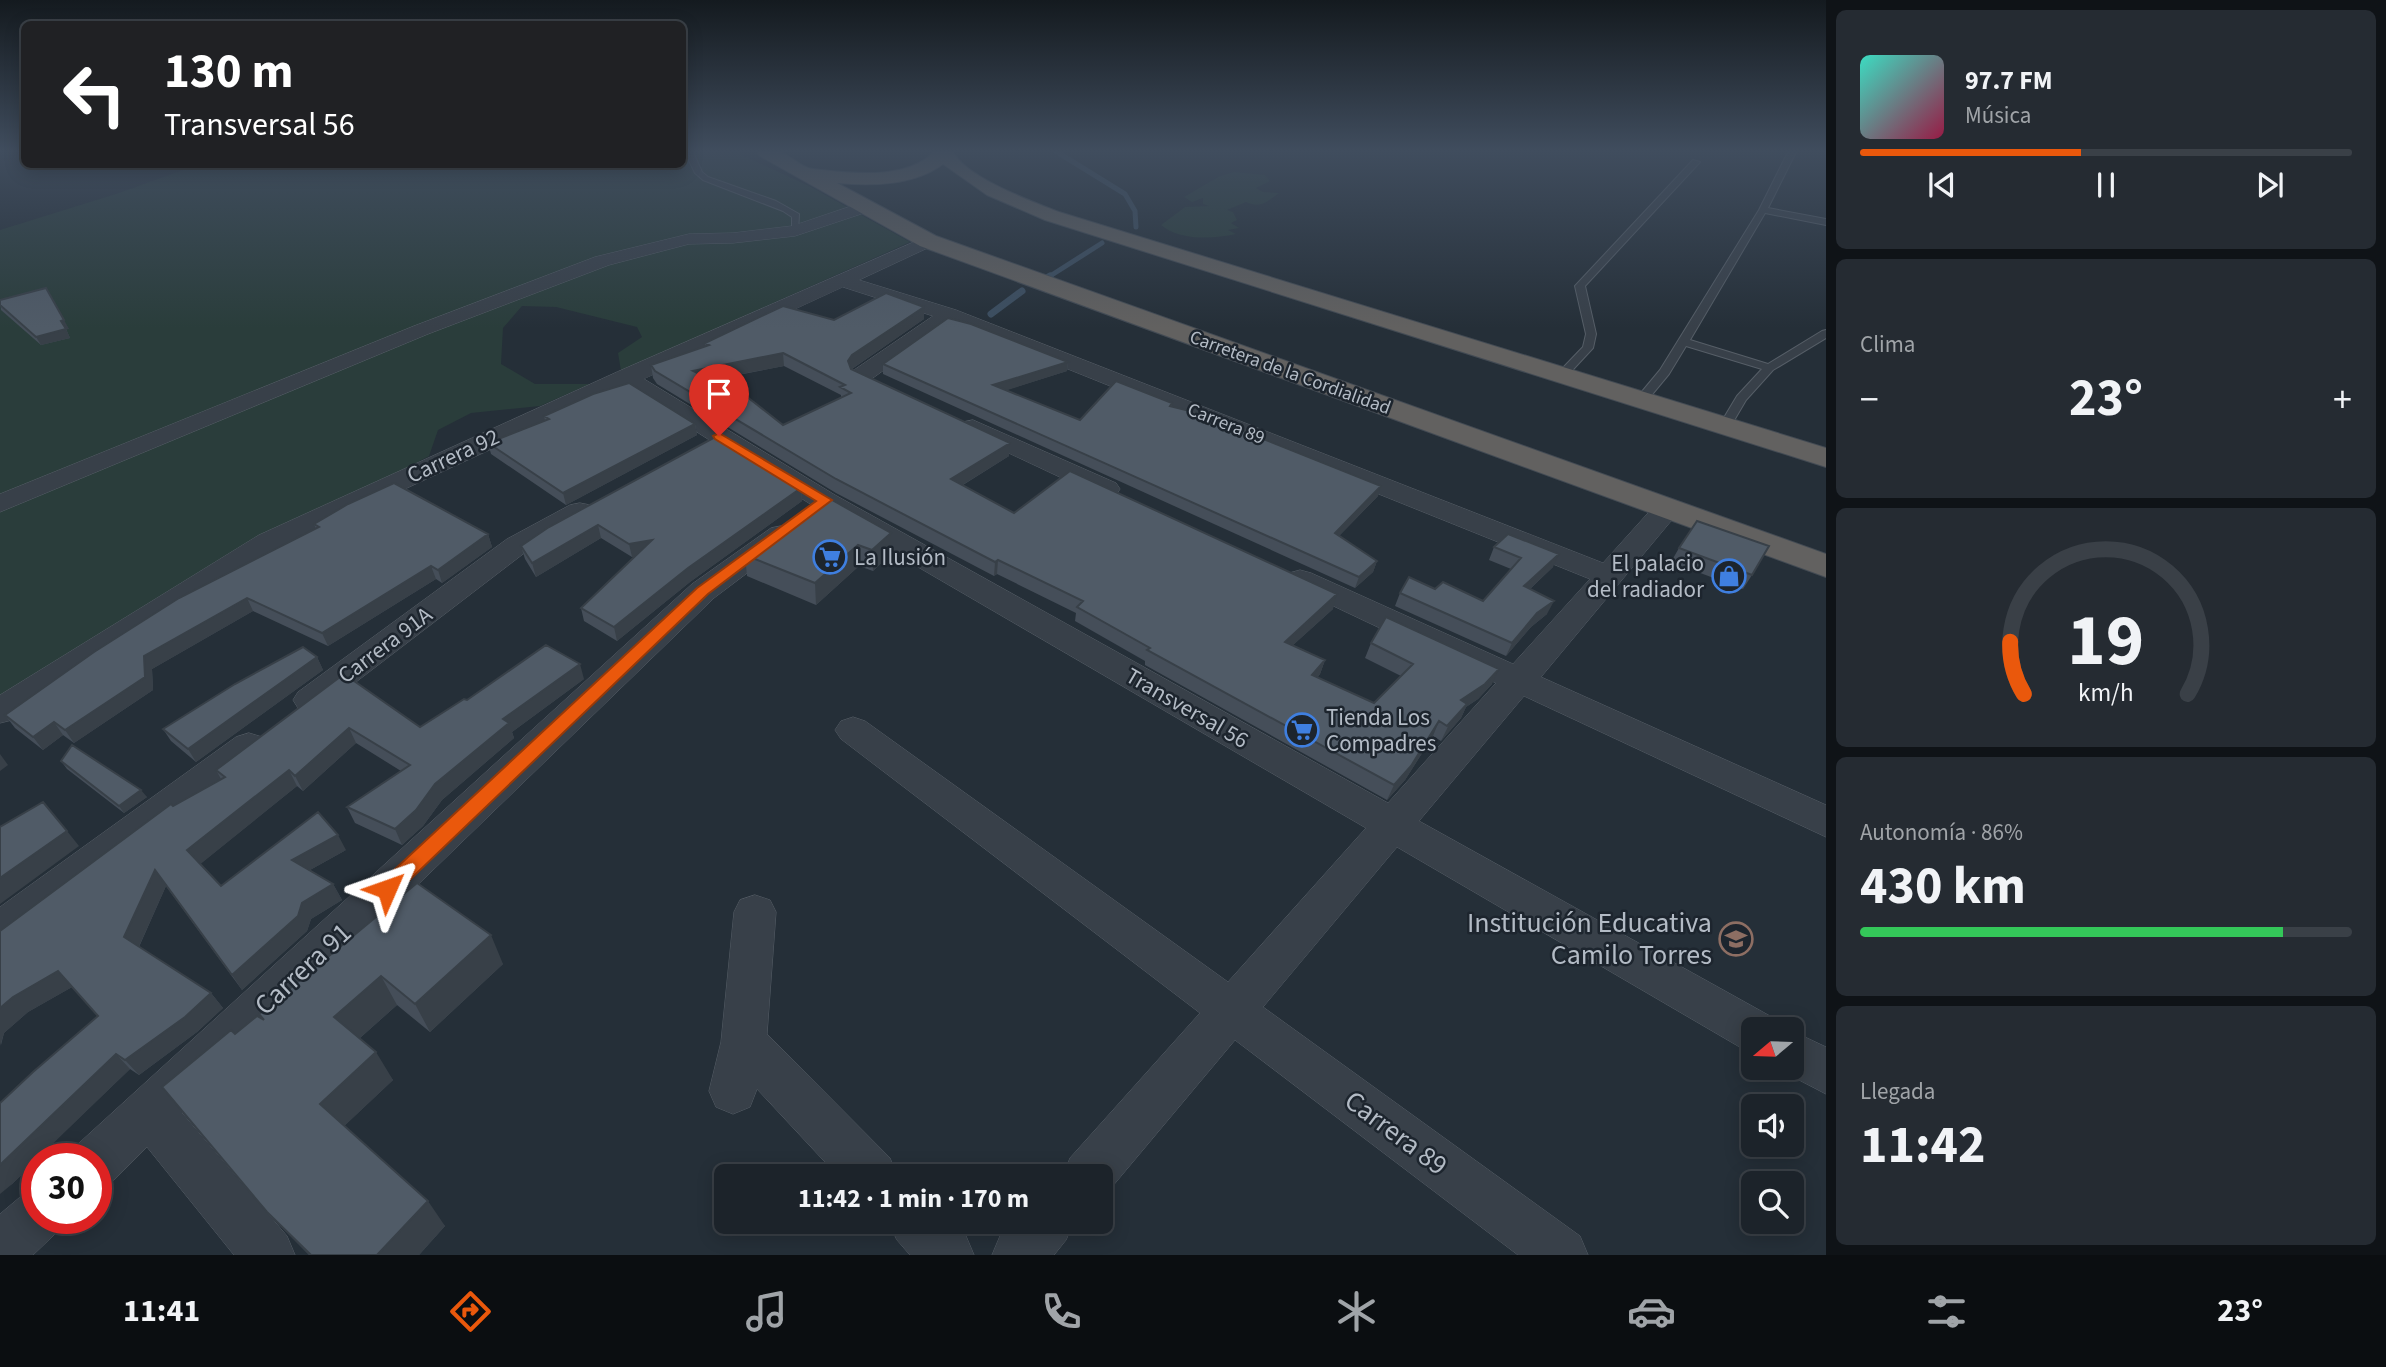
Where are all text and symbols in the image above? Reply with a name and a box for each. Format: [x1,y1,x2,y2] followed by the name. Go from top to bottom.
[164,37,293,107] text: 130 m
[49,49,140,140] icon: left
[1965,62,2053,99] text: 97.7 FM
[1965,99,2031,132] text: Música
[164,102,355,148] text: Transversal 56
[1923,166,1961,204] icon: previous
[2087,166,2125,204] icon: pause
[2251,166,2289,204] icon: next
[1186,324,1394,422] street label: Carretera de la Cordialidad
[1860,328,1915,361] text: Clima
[2069,362,2143,436] text: 23°
[689,364,749,436] pin
[1860,373,1879,427] text: −
[2333,373,2352,427] text: +
[700,375,738,413] icon: arrive
[1183,396,1269,452] street label: Carrera 89
[401,420,505,492] street label: Carrera 92
[811,538,849,576] supermarket icon: La Ilusión
[854,541,946,574] place label: La Ilusión
[1587,547,1705,606] place label: El palacio del radiador
[1710,557,1748,595] shop icon: El palacio del radiador
[2068,589,2144,693] text: 19
[331,598,440,692] street label: Carrera 91A
[1119,659,1255,757] street label: Transversal 56
[2078,674,2134,710] text: km/h
[1326,701,1436,760] place label: Tienda Los Compadres
[1283,711,1321,749] supermarket icon: Tienda Los Compadres
[1860,816,2023,849] text: Autonomía · 86%
[1860,850,2026,924] text: 430 km
[350,852,424,926] position arrow
[1467,903,1712,975] place label: Institución Educativa Camilo Torres
[246,914,360,1024] street label: Carrera 91
[1717,920,1755,958] school or university icon: Institución Educativa Camilo Torres
[1741,1017,1804,1080] north arrow
[1741,1017,1804,1234] map controls
[1860,1075,1935,1108] text: Llegada
[1336,1081,1456,1185] street label: Carrera 89
[1741,1094,1804,1157] button: sound
[1860,1109,1985,1183] text: 11:42
[21,1143,112,1234] speed limit sign: 30
[1741,1171,1804,1234] button: search
[798,1180,1029,1217] text: 11:42 · 1 min · 170 m
[446,1287,495,1336] icon: directions
[742,1287,791,1336] icon: music
[1037,1287,1086,1336] icon: phone
[1332,1287,1381,1336] icon: climate
[1627,1287,1676,1336] icon: car
[1922,1287,1971,1336] icon: filters
[123,1288,200,1334] text: 11:41
[2217,1288,2263,1334] text: 23°

